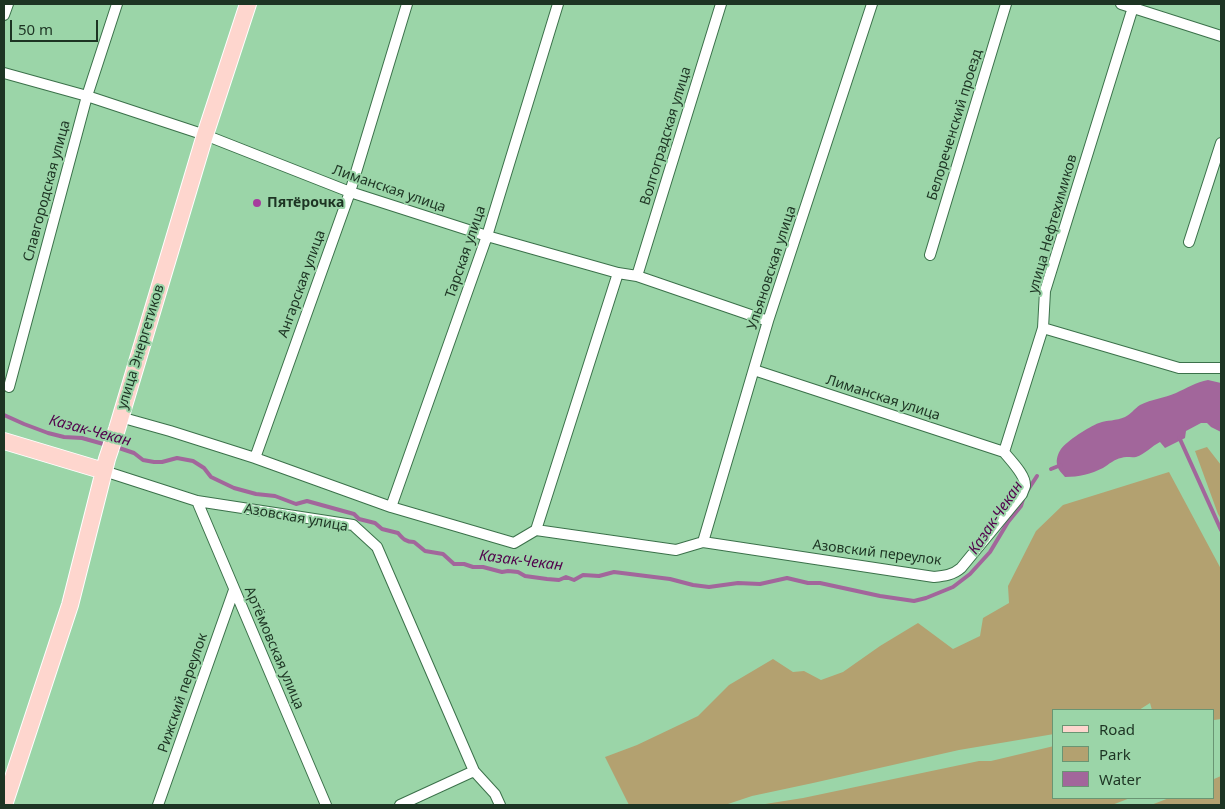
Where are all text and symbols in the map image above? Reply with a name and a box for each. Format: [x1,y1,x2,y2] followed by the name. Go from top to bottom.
[12,10,100,42] scale bar
[18,19,53,39] text: 50 m
[924,47,986,203] street label: Белореченский проезд
[637,65,695,207] street label: Волгоградская улица
[20,119,74,263] street label: Славгородская улица
[1025,152,1081,296] street label: улица Нефтехимиков
[330,162,448,216] street label: Лиманская улица
[267,195,344,211] place label: Пятёрочка
[251,197,263,209] marker: Пятёрочка
[442,204,490,300] street label: Тарская улица
[744,204,800,332] street label: Ульяновская улица
[275,228,329,340] street label: Ангарская улица
[114,283,168,411] street label: улица Энергетиков
[824,372,942,424] street label: Лиманская улица
[47,411,133,451] water label: Казак-Чекан
[965,478,1027,558] water label: Казак-Чекан
[243,501,349,535] street label: Азовская улица
[812,537,942,569] street label: Азовский переулок
[478,547,564,575] water label: Казак-Чекан
[241,584,307,712] street label: Артёмовская улица
[155,631,211,755] street label: Рижский переулок
[1052,709,1215,799] legend
[1099,719,1135,739] text: Road
[1099,744,1131,764] text: Park
[1099,769,1141,789] text: Water

